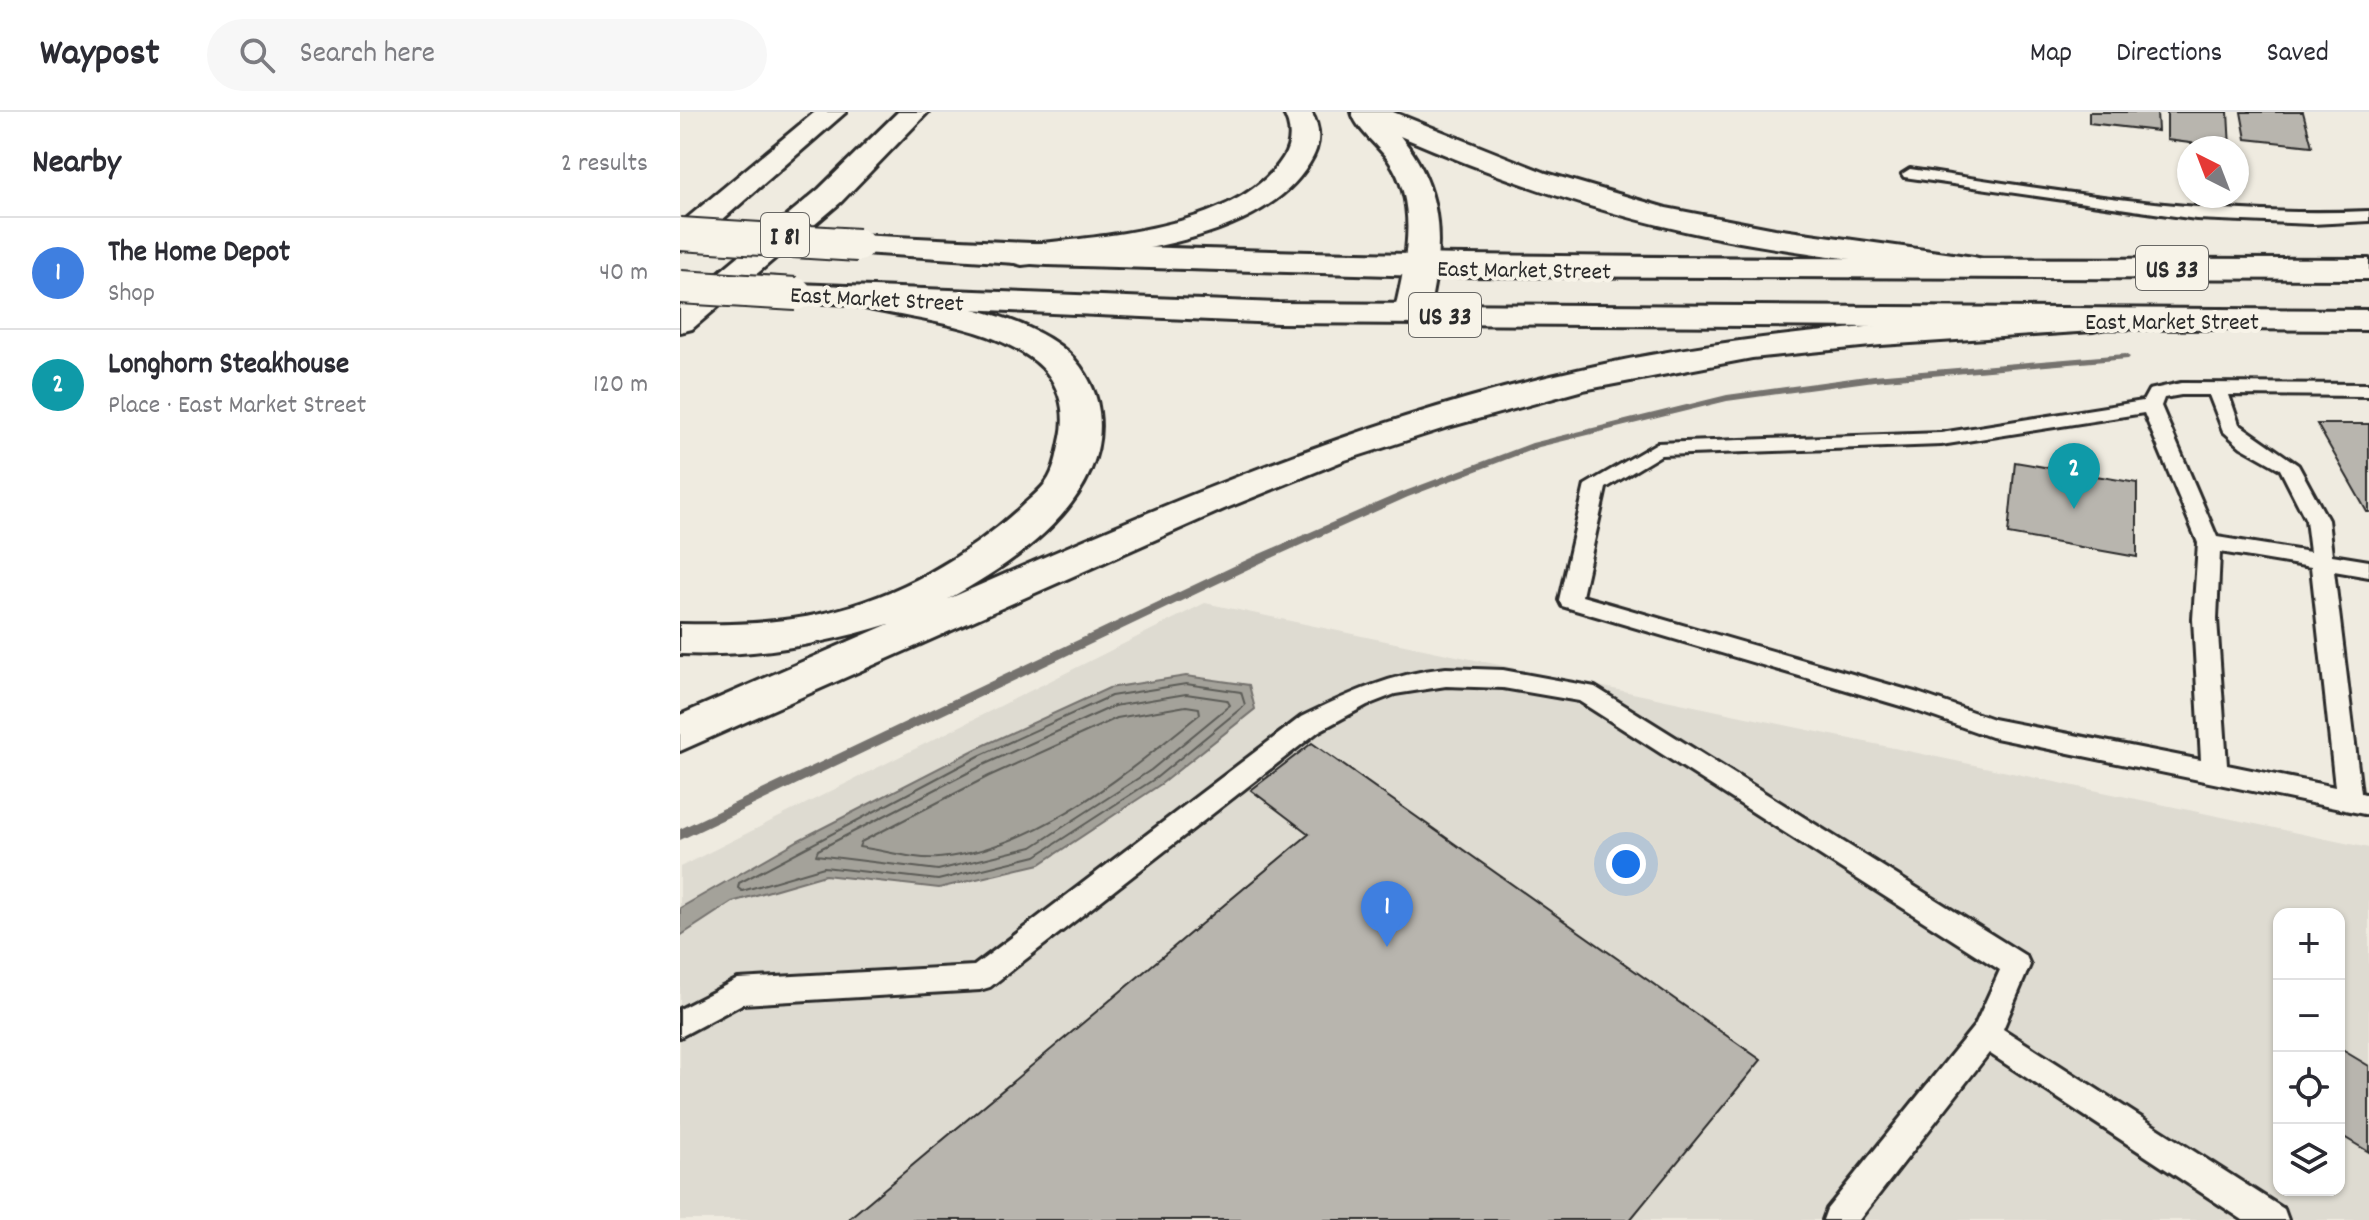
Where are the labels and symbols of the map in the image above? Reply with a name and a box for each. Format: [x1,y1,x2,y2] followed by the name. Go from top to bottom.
[2177,136,2249,208] north arrow
[761,213,809,257] road number: I 81
[2136,246,2208,290] road number: US 33
[1437,253,1611,291] street label: East Market Street
[789,279,965,323] street label: East Market Street
[1409,293,1481,337] road number: US 33
[2085,307,2259,341] street label: East Market Street
[2048,443,2100,509] pin: 2
[1606,844,1646,884] your location
[1361,881,1413,947] pin: 1

